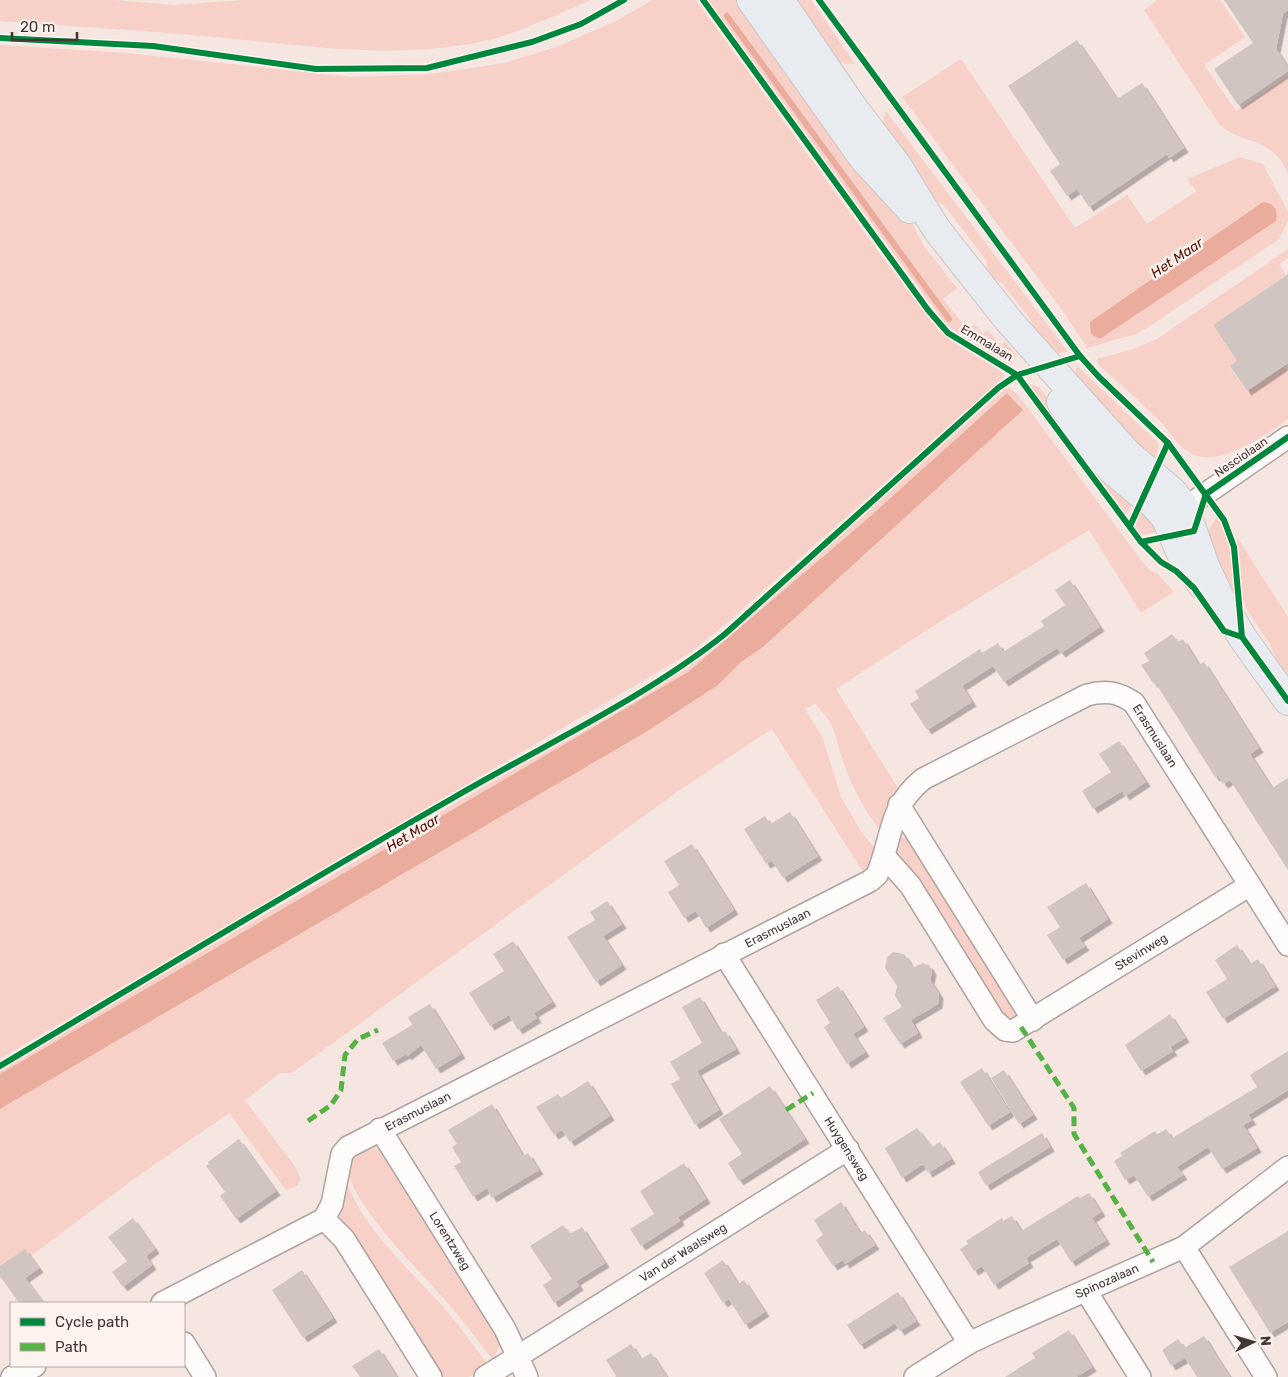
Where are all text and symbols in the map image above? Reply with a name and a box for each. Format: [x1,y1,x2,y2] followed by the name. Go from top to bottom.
[12,10,78,42] scale bar
[20,18,55,36] text: 20 m
[1148,234,1207,282] water label: Het Maar
[958,322,1016,364] street label: Emmalaan
[1212,434,1270,480] street label: Nesciolaan
[1130,702,1180,770] street label: Erasmuslaan
[383,810,443,856] water label: Het Maar
[742,905,813,951] street label: Erasmuslaan
[1112,931,1170,973] street label: Stevinweg
[383,1089,453,1134] street label: Erasmuslaan
[821,1114,872,1183] street label: Huygensweg
[427,1209,473,1273] street label: Lorentzweg
[637,1220,729,1285] street label: Van der Waalsweg
[1073,1261,1141,1301] street label: Spinozalaan
[10,1302,185,1367] legend
[55,1313,129,1331] text: Cycle path
[1228,1317,1278,1367] north arrow
[1257,1335,1274,1347] text: N
[55,1338,88,1356] text: Path

